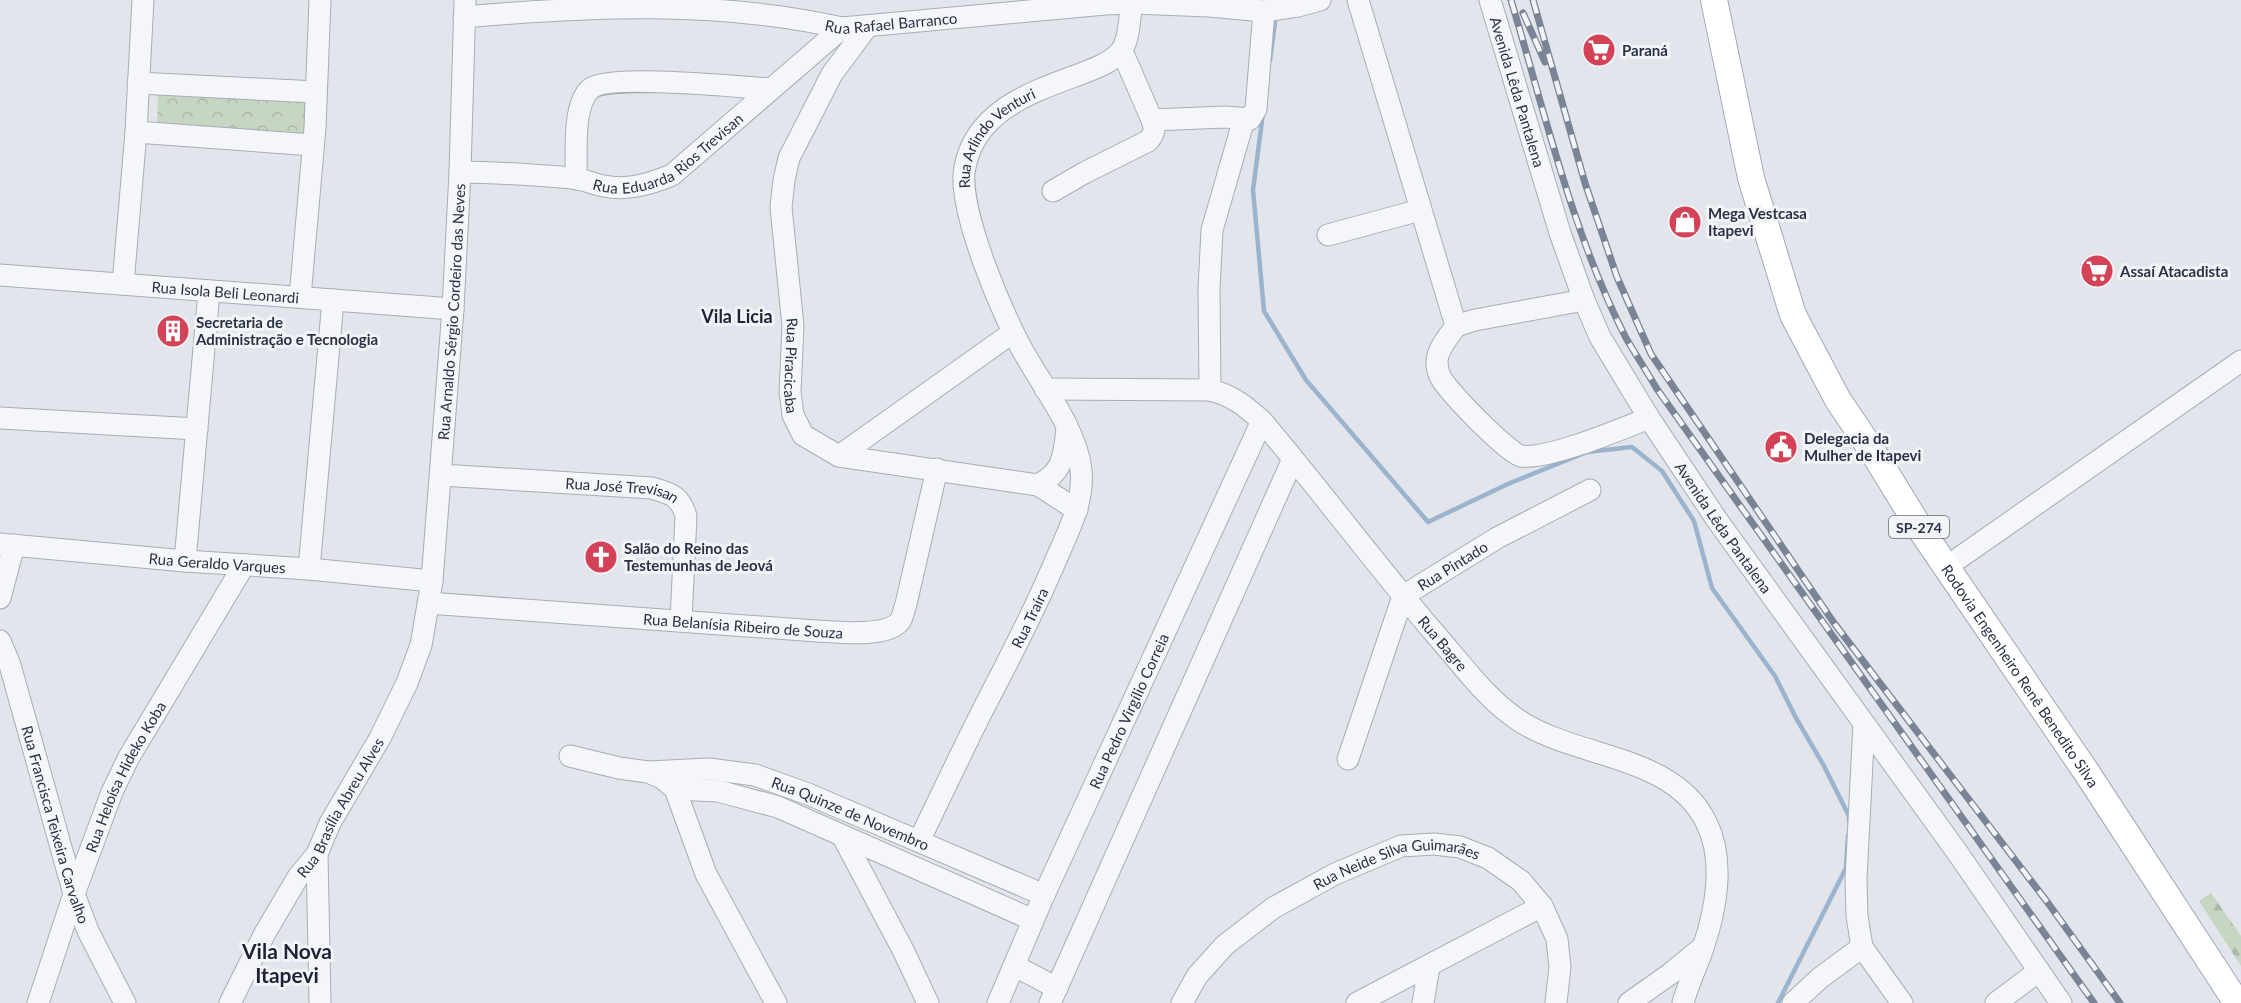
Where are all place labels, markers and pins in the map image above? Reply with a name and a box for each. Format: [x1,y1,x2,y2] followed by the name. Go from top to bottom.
[1581,32,1617,68] supermarket icon: Paraná
[1622,41,1668,59] place label: Paraná
[1667,204,1703,240] shop icon: Mega Vestcasa Itapevi
[1708,204,1807,239] place label: Mega Vestcasa Itapevi
[2079,253,2115,289] supermarket icon: Assaí Atacadista
[2119,262,2228,280] place label: Assaí Atacadista
[155,313,191,349] building icon: Secretaria de Administração e Tecnologia
[195,313,378,348] place label: Secretaria de Administração e Tecnologia
[1763,429,1799,465] public building icon: Delegacia da Mulher de Itapevi
[1804,429,1921,464] place label: Delegacia da Mulher de Itapevi
[583,539,619,575] church icon: Salão do Reino das Testemunhas de Jeová
[624,539,773,574] place label: Salão do Reino das Testemunhas de Jeová

